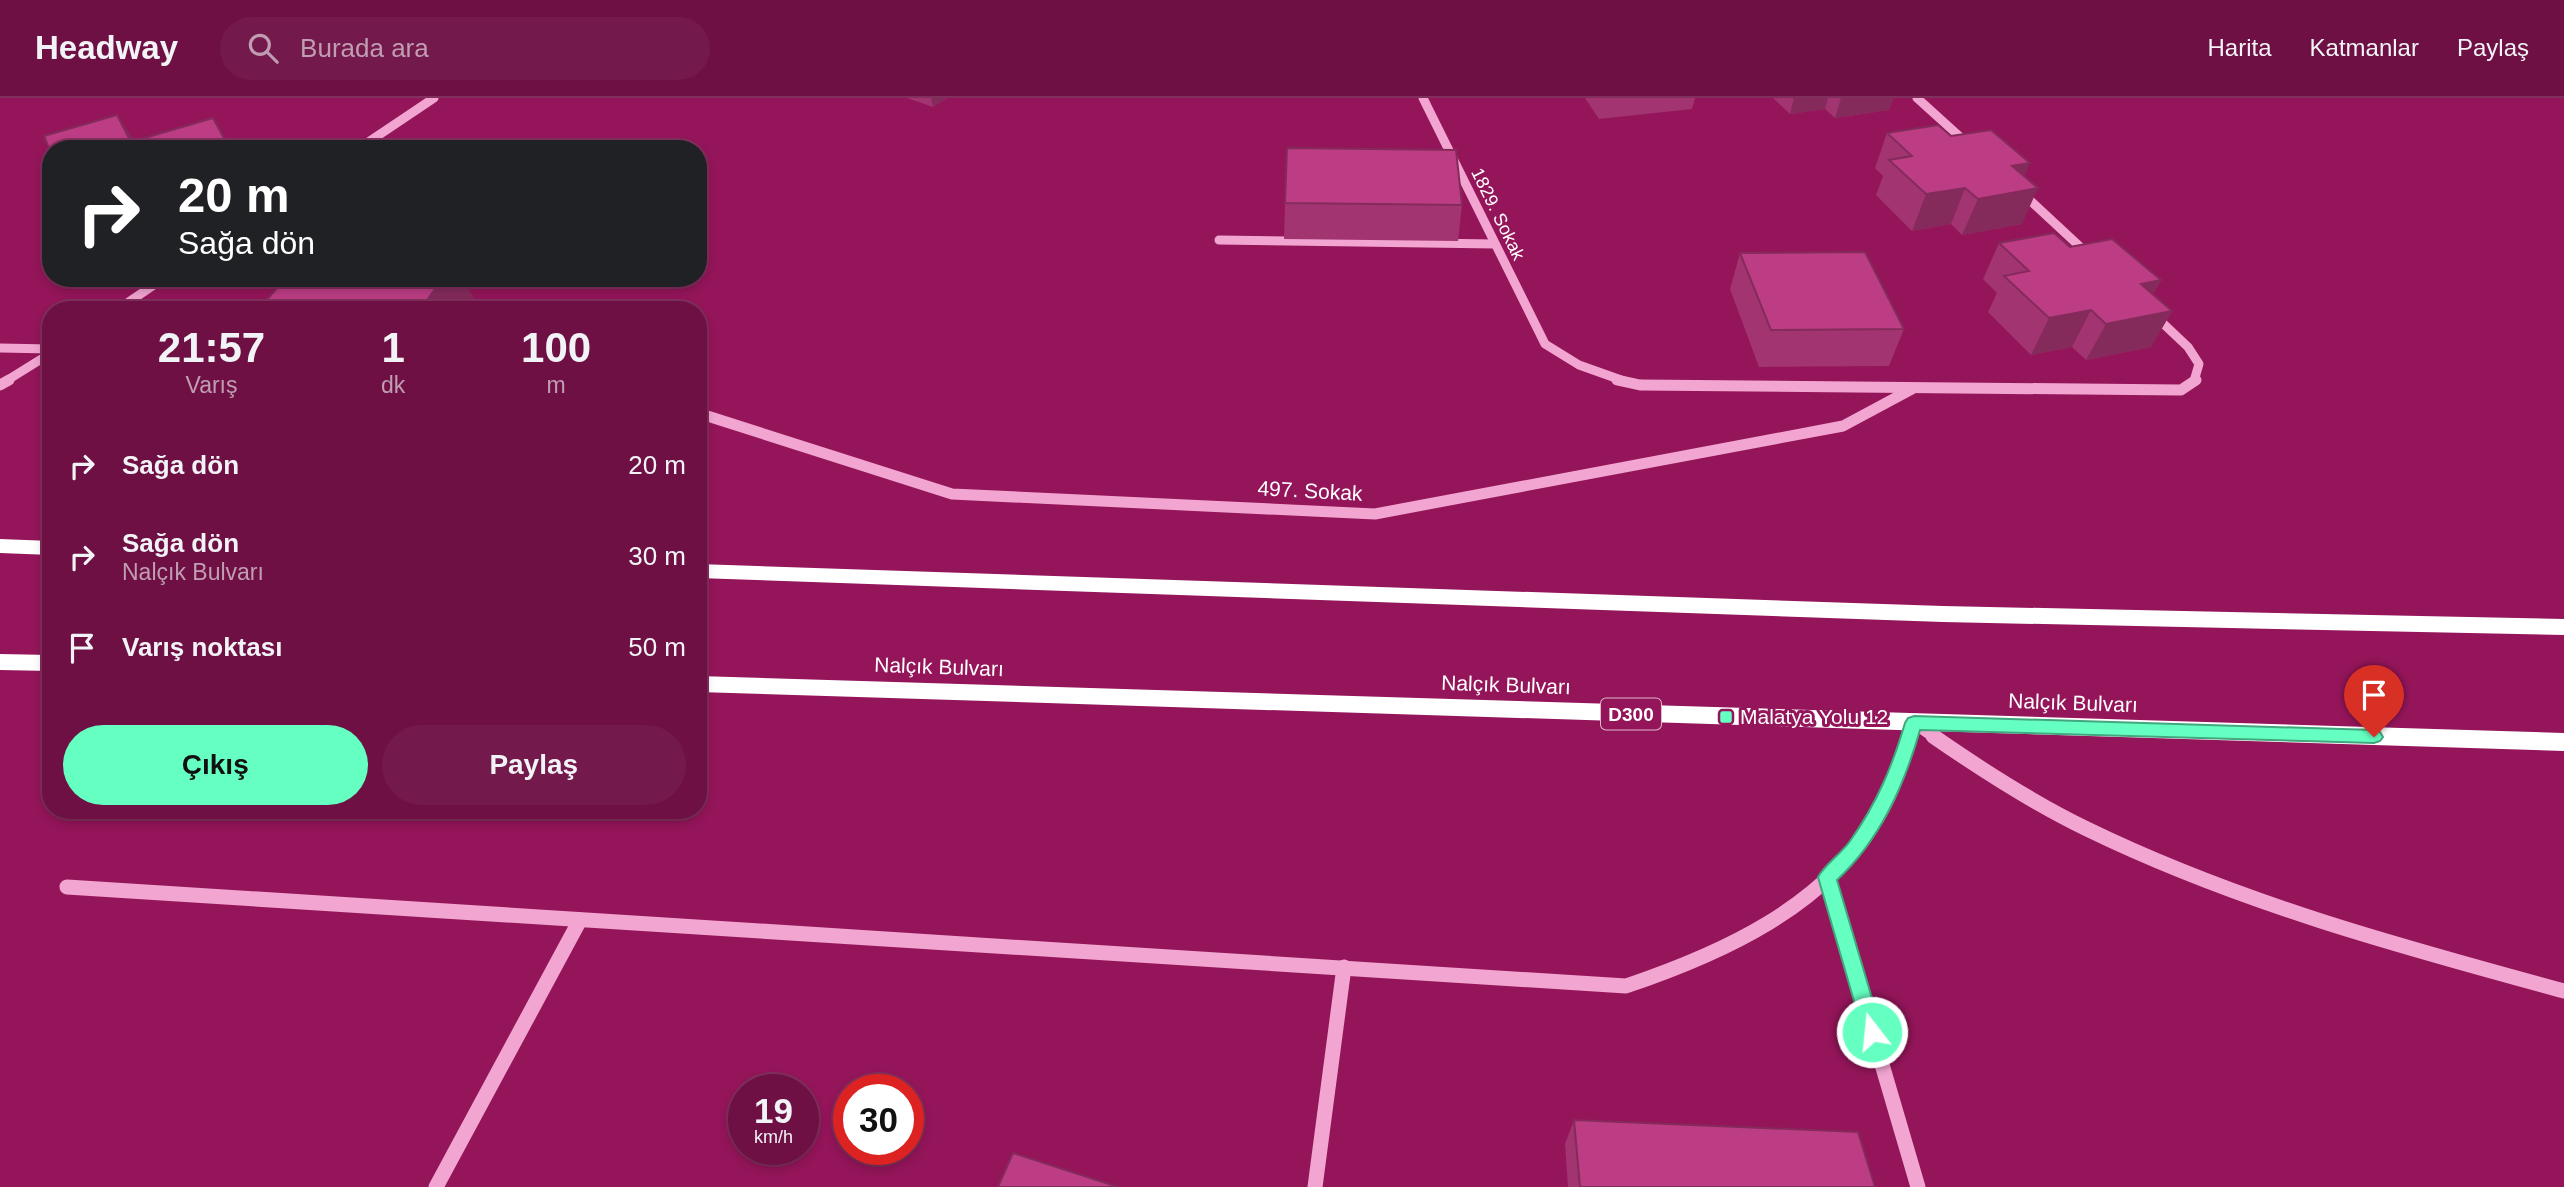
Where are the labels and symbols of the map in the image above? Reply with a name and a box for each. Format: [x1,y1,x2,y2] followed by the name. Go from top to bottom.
[1467,165,1529,264] street label: 1829. Sokak
[1257,476,1364,505] street label: 497. Sokak
[874,653,1004,680] street label: Nalçık Bulvarı
[2344,665,2404,737] pin
[1441,671,1571,698] street label: Nalçık Bulvarı
[2008,689,2138,716] street label: Nalçık Bulvarı
[1601,698,1661,730] road number: D300
[1740,705,1888,728] place label: Malatya Yolu 12
[1718,709,1734,725] marker: Malatya Yolu 12
[1835,995,1909,1069] position arrow
[833,1074,924,1165] speed limit sign: 30

